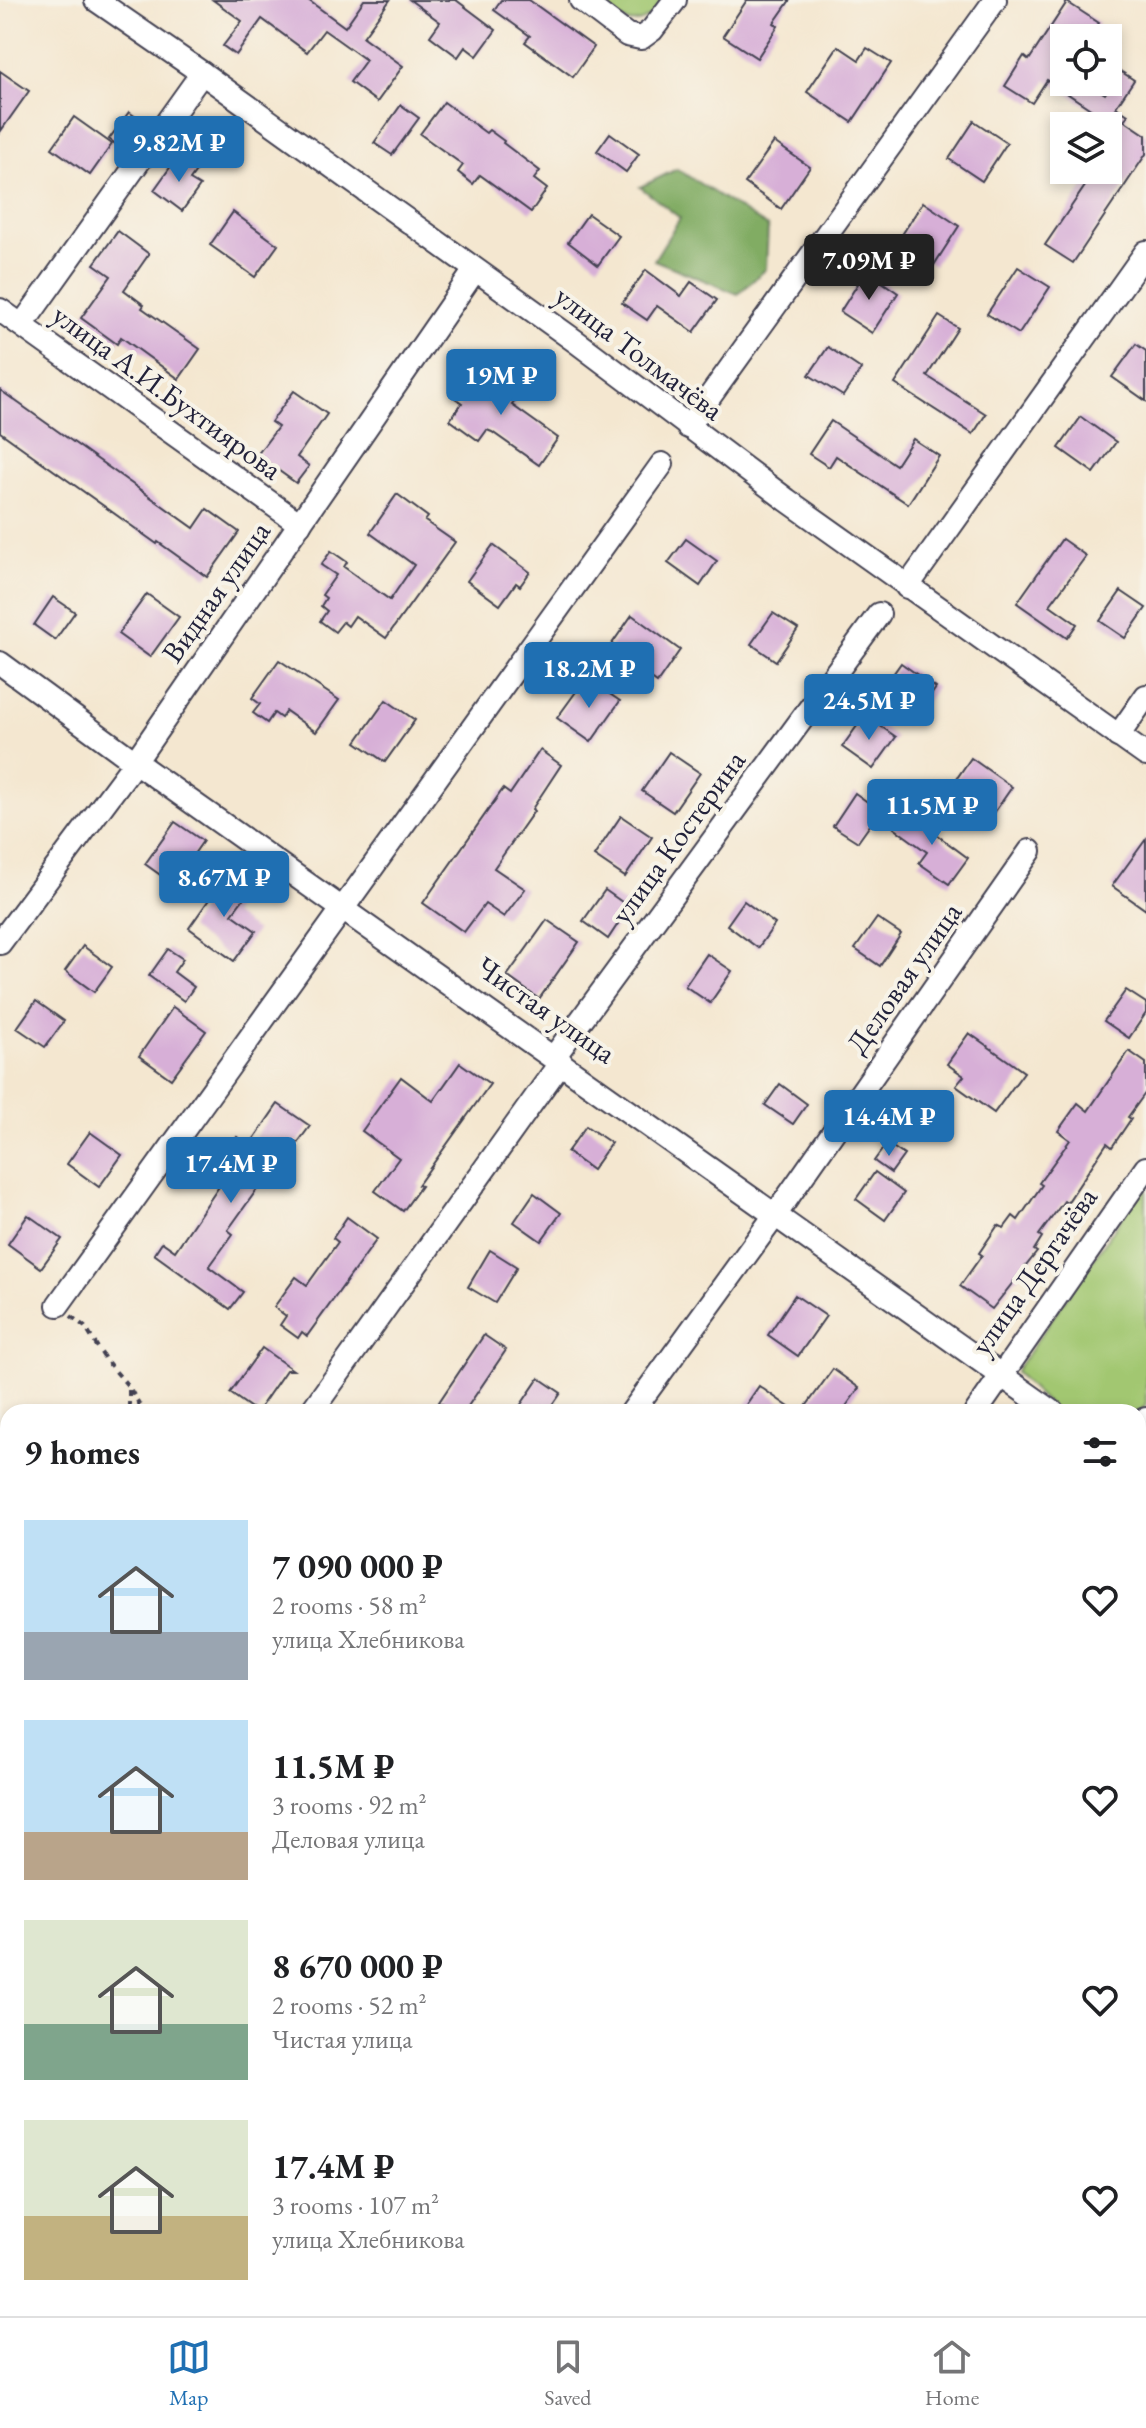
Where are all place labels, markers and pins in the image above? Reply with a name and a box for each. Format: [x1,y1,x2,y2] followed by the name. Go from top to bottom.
[105,116,253,184] pin: 9.82M ₽
[795,234,943,302] pin: 7.09M ₽
[445,349,557,417] pin: 19M ₽
[515,642,663,710] pin: 18.2M ₽
[795,674,943,742] pin: 24.5M ₽
[858,779,1006,847] pin: 11.5M ₽
[150,851,298,919] pin: 8.67M ₽
[815,1090,963,1158] pin: 14.4M ₽
[157,1137,305,1205] pin: 17.4M ₽

